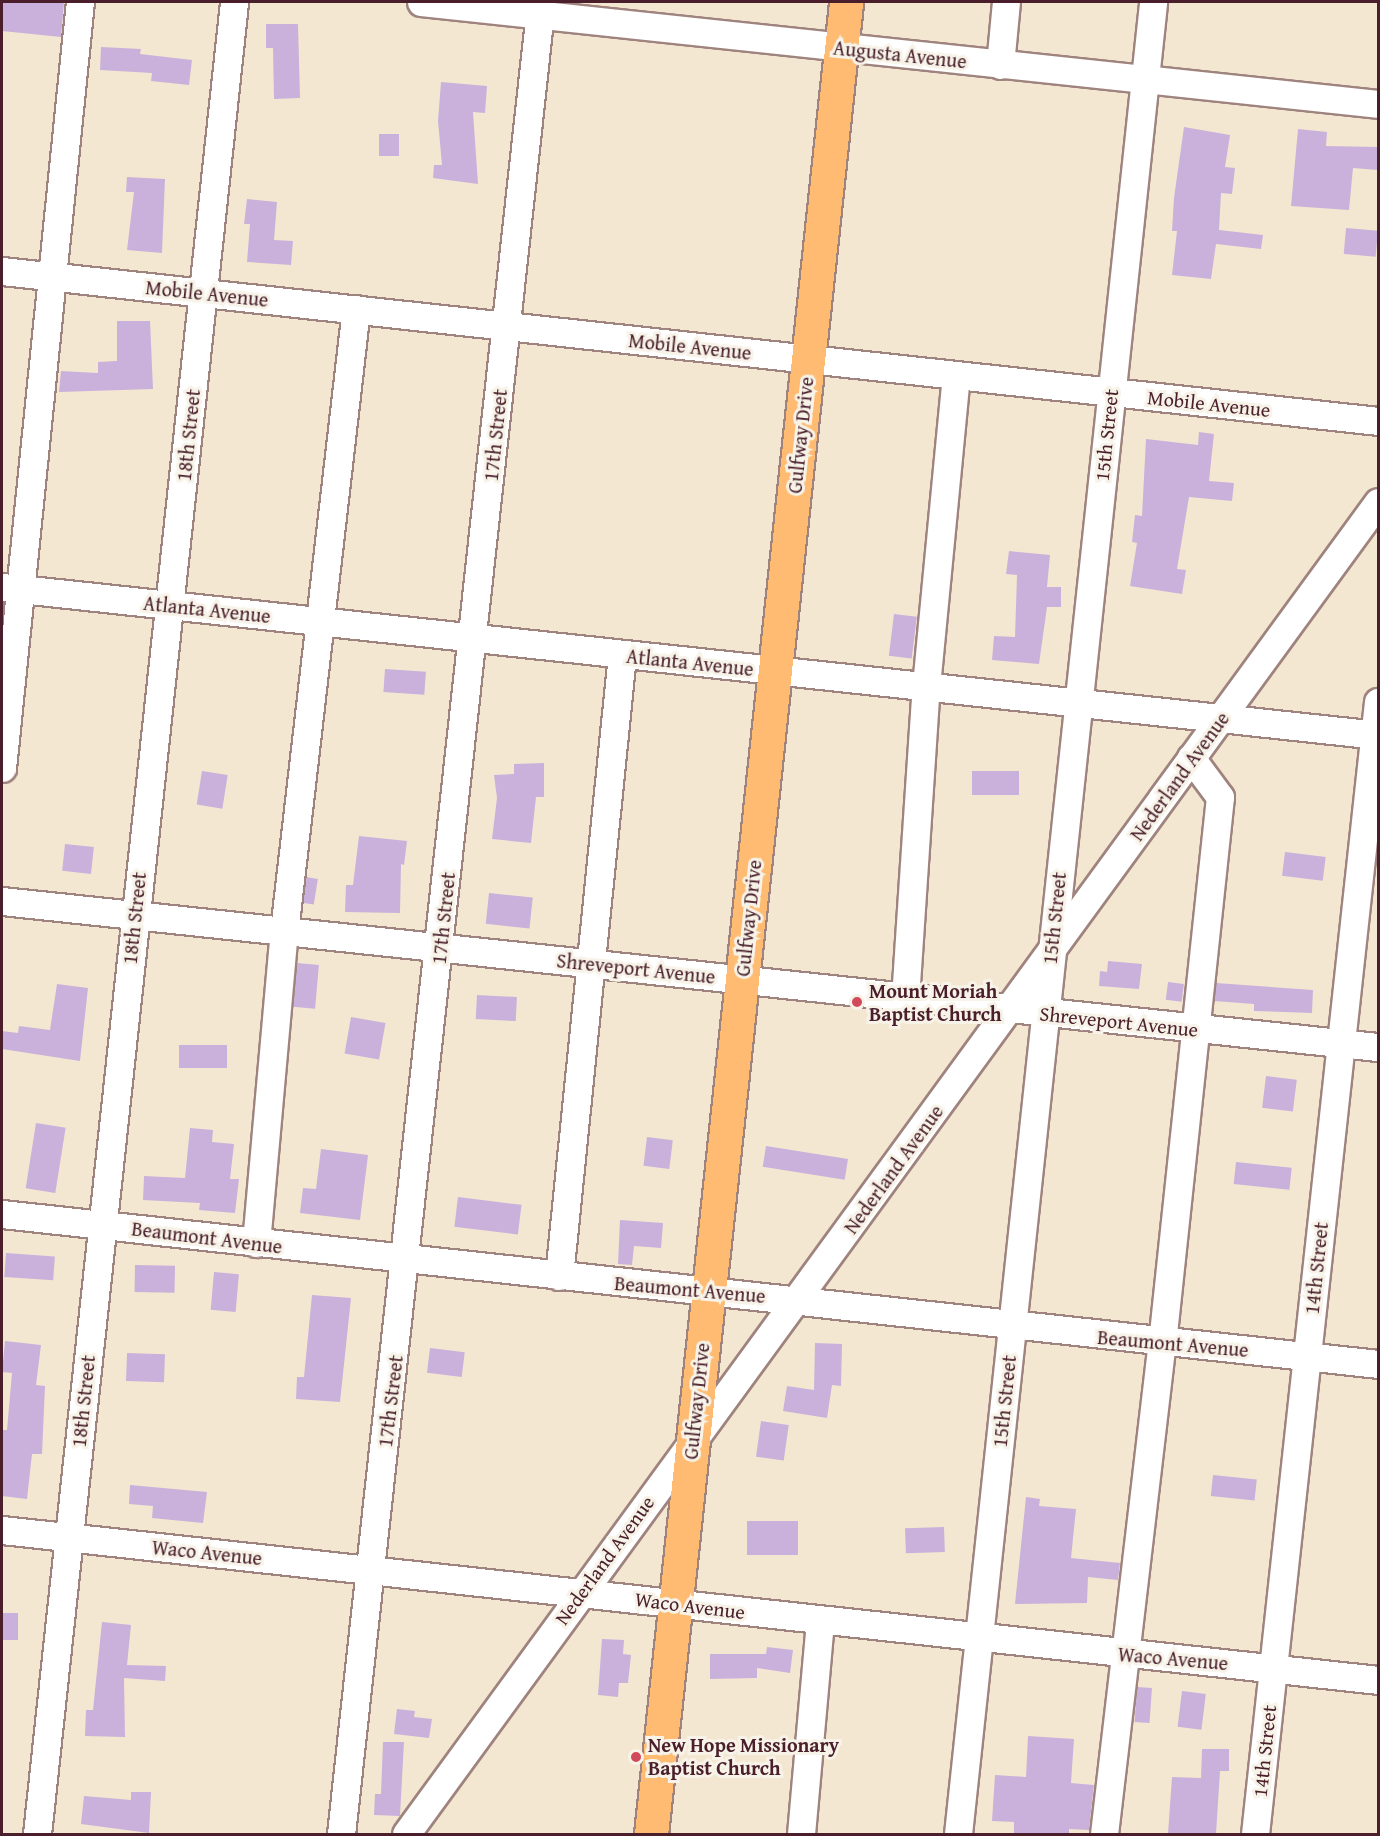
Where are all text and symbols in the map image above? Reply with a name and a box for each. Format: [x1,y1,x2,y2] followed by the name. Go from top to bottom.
[832,35,968,73] street label: Augusta Avenue
[144,275,270,311] street label: Mobile Avenue
[627,328,753,364] street label: Mobile Avenue
[782,375,818,495] street label: Gulfway Drive
[1146,385,1272,421] street label: Mobile Avenue
[171,388,205,482] street label: 18th Street
[478,388,512,482] street label: 17th Street
[1089,388,1123,482] street label: 15th Street
[142,590,272,628] street label: Atlanta Avenue
[625,643,755,681] street label: Atlanta Avenue
[1124,707,1234,845] street label: Nederland Avenue
[730,858,766,978] street label: Gulfway Drive
[117,871,151,965] street label: 18th Street
[426,871,460,965] street label: 17th Street
[1037,871,1071,965] street label: 15th Street
[556,948,716,988] street label: Shreveport Avenue
[869,978,1002,1025] place label: Mount Moriah Baptist Church
[850,995,864,1009] marker: Mount Moriah Baptist Church
[1039,1001,1199,1041] street label: Shreveport Avenue
[838,1100,948,1238] street label: Nederland Avenue
[130,1216,284,1258] street label: Beaumont Avenue
[1299,1221,1333,1315] street label: 14th Street
[613,1270,767,1308] street label: Beaumont Avenue
[1096,1324,1250,1362] street label: Beaumont Avenue
[678,1341,714,1461] street label: Gulfway Drive
[66,1354,100,1448] street label: 18th Street
[372,1354,408,1448] street label: 17th Street
[987,1354,1021,1448] street label: 15th Street
[549,1491,659,1629] street label: Nederland Avenue
[151,1534,263,1570] street label: Waco Avenue
[634,1586,746,1624] street label: Waco Avenue
[1117,1641,1229,1675] street label: Waco Avenue
[1247,1704,1281,1798] street label: 14th Street
[648,1733,839,1780] place label: New Hope Missionary Baptist Church
[629,1750,643,1764] marker: New Hope Missionary Baptist Church

